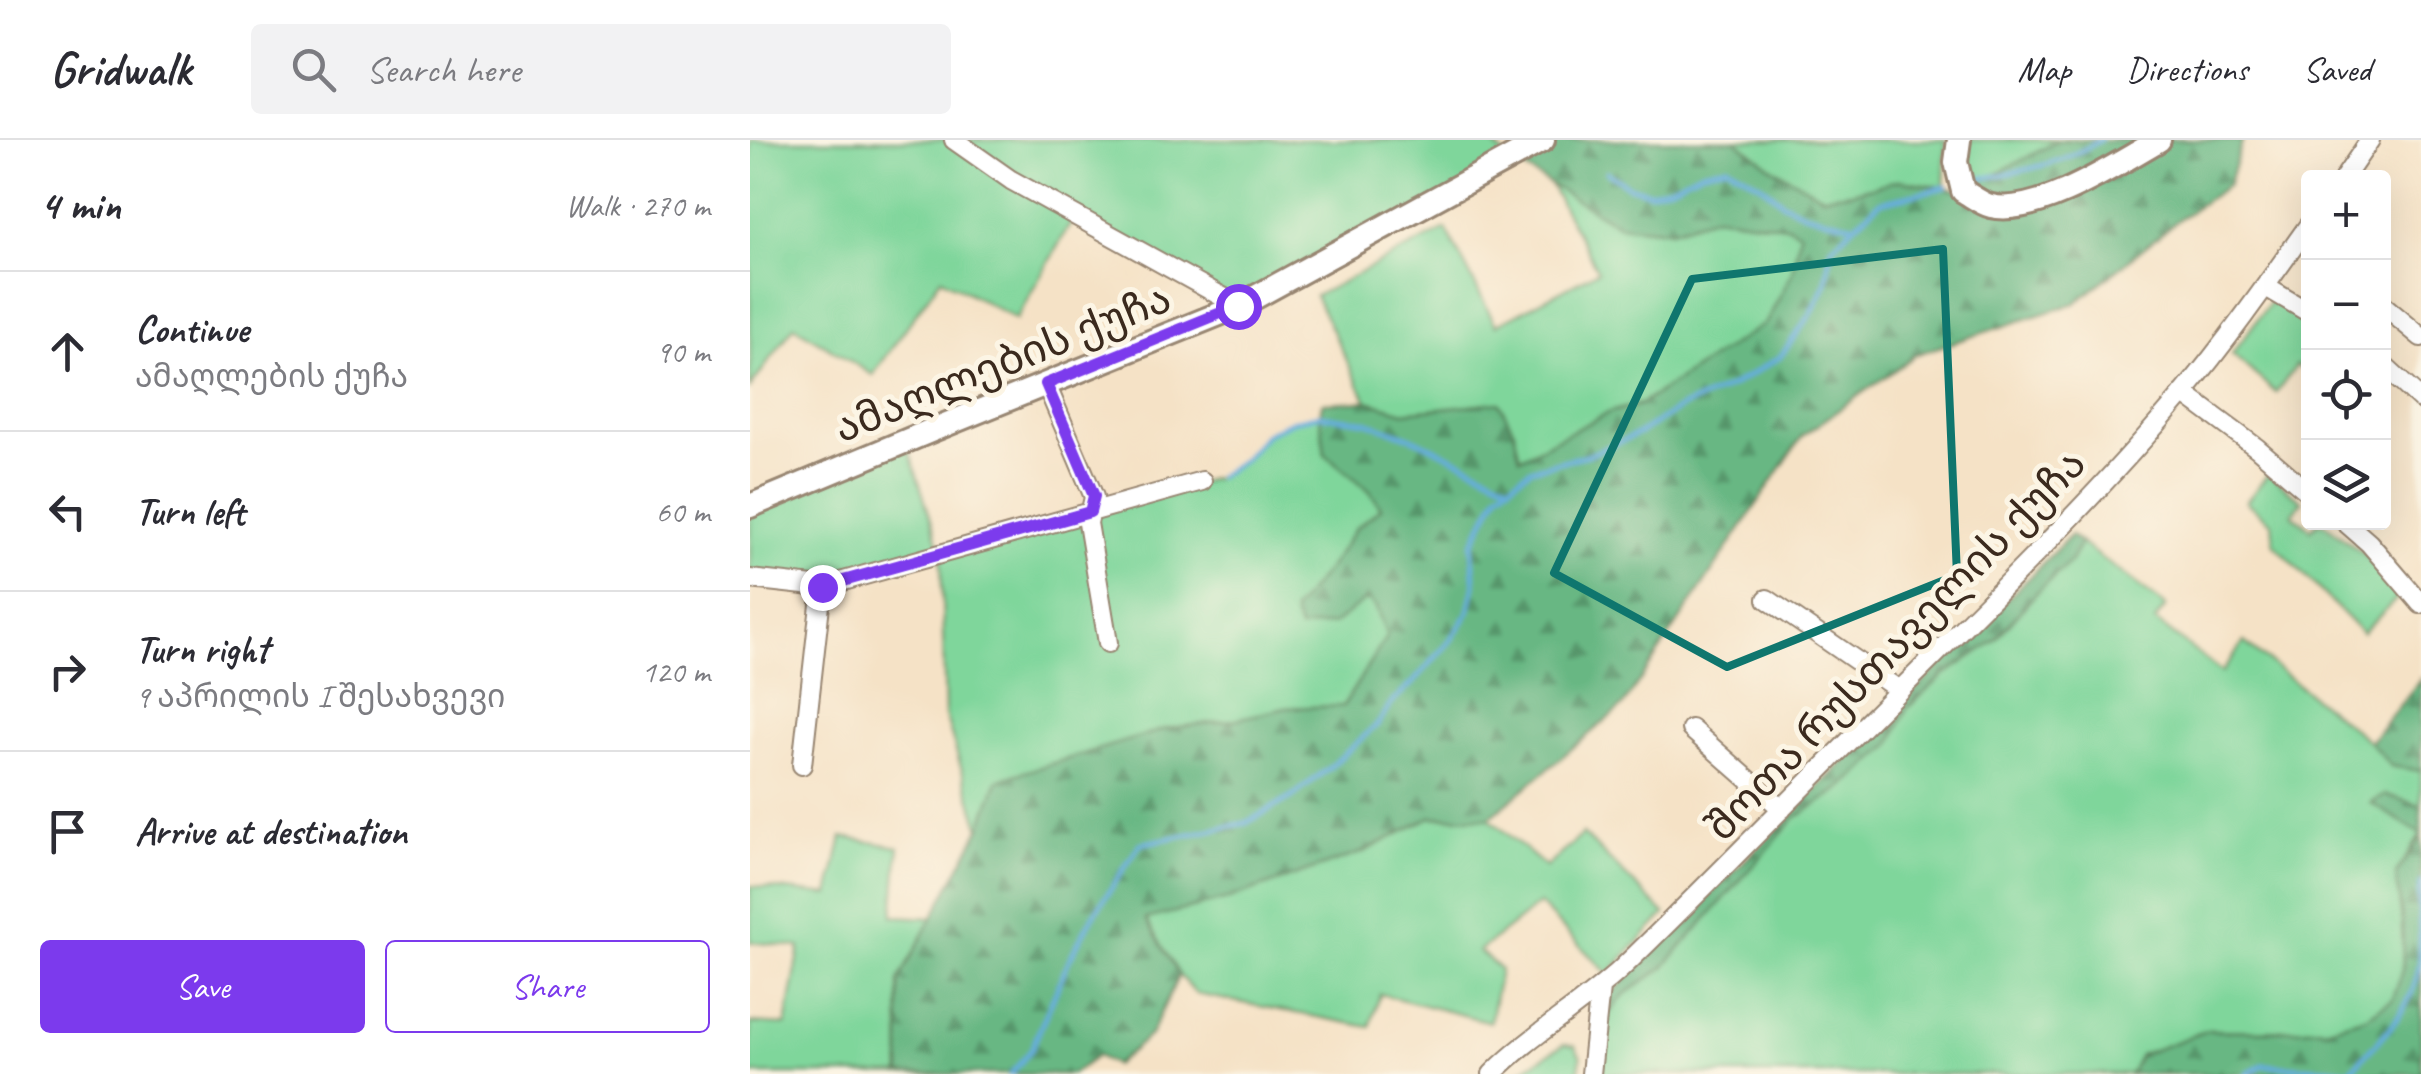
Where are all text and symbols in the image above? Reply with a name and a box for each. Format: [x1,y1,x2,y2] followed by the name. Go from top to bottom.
[251,24,951,114] search box
[50,39,191,99] text: Gridwalk
[286,42,341,97] icon: search
[366,46,521,93] text: Search here
[2018,47,2071,92] text: Map
[2126,47,2248,92] text: Directions
[2303,47,2371,92] text: Saved
[2301,170,2391,530] map controls
[2301,170,2391,260] button: +
[40,179,120,232] text: 4 min
[566,185,710,226] text: Walk · 270 m
[2301,260,2391,350] button: −
[826,272,1179,455] street label: ამაღლების ქუჩა
[1216,284,1262,330] route start
[135,306,249,353] text: Continue
[40,324,95,379] icon: ahead
[656,331,710,372] text: 90 m
[2301,350,2391,440] button: locate
[135,356,408,397] text: ამაღლების ქუჩა
[1695,438,2097,852] street label: შოთა რუსთაველის ქუჩა
[2301,440,2391,530] button: layers
[40,484,95,539] icon: left
[135,488,245,535] text: Turn left
[656,491,710,532] text: 60 m
[800,565,846,611] route end
[135,626,269,673] text: Turn right
[40,644,95,699] icon: right
[641,651,710,692] text: 120 m
[135,676,505,717] text: 9 აპრილის I შესახვევი
[40,804,95,859] icon: arrive
[135,808,407,855] text: Arrive at destination
[40,940,365,1033] button: Save
[385,940,710,1033] button: Share

